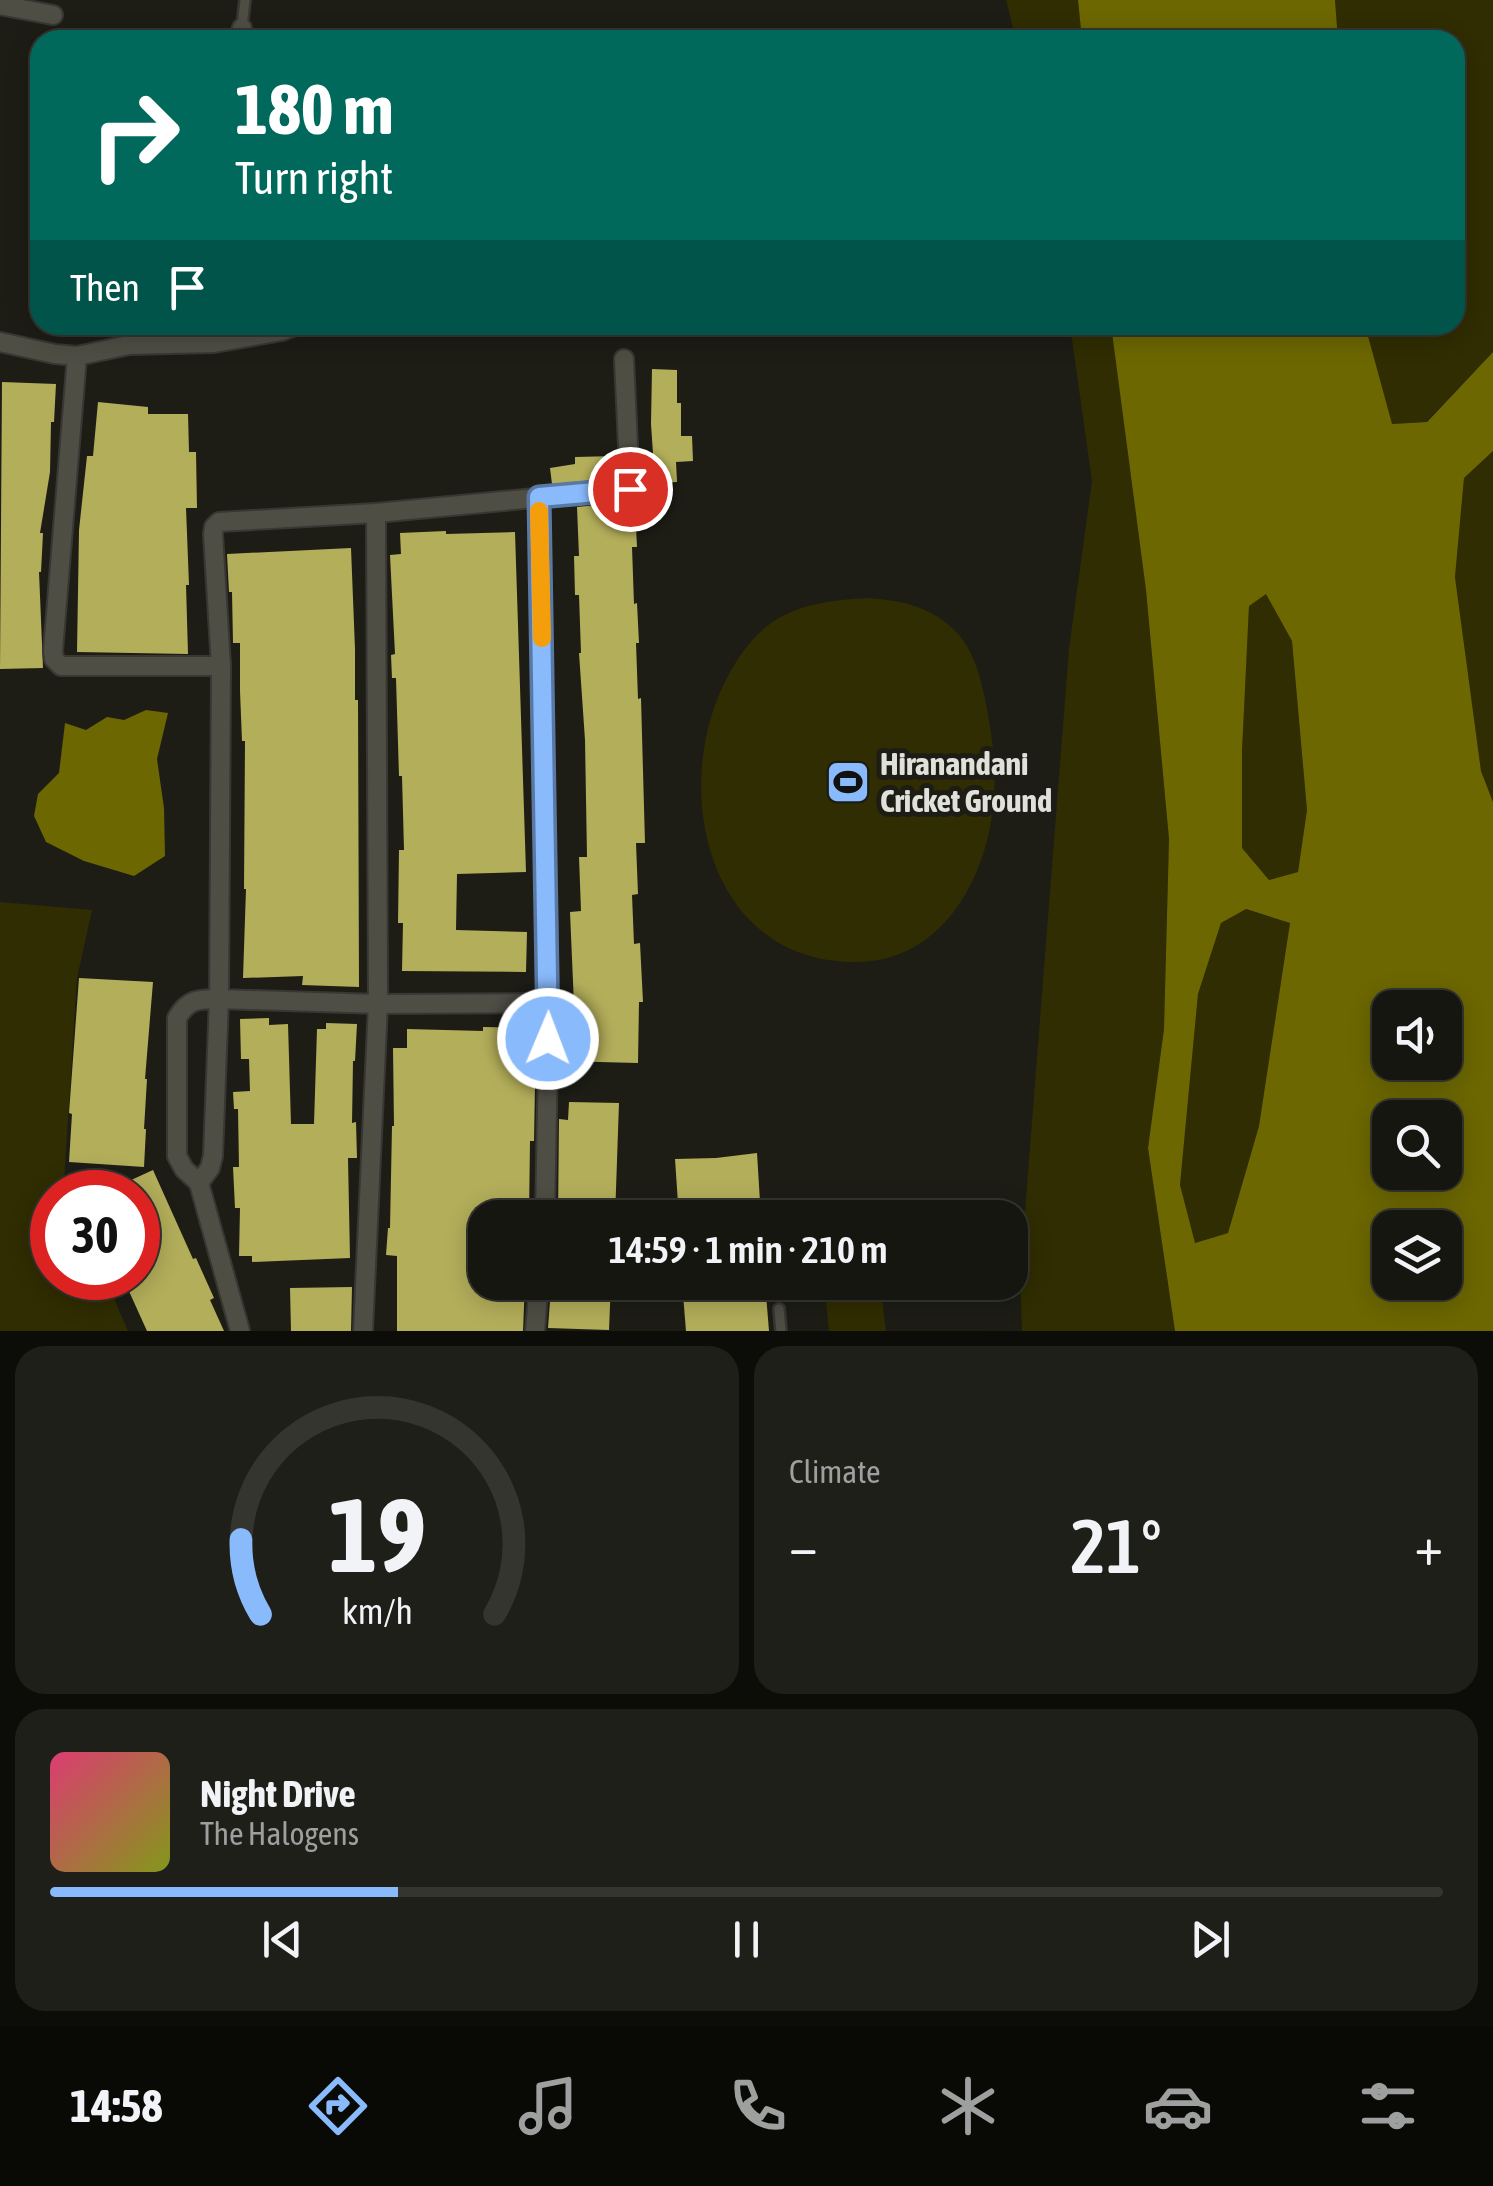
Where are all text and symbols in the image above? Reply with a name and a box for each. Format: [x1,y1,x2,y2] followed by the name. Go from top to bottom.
[235,69,394,149] text: 180 m
[70,70,200,200] icon: right
[235,152,393,204] text: Turn right
[160,260,215,315] icon: arrive
[70,266,140,309] text: Then
[588,447,673,532] pin
[603,462,658,517] icon: arrive
[880,745,1052,819] place label: Hiranandani Cricket Ground
[825,759,871,805] sports icon: Hiranandani Cricket Ground
[496,987,600,1091] position arrow
[1372,990,1462,1300] map controls
[1372,990,1462,1080] button: sound
[1372,1100,1462,1190] button: search
[30,1170,160,1300] speed limit sign: 30
[1372,1210,1462,1300] button: layers
[608,1228,888,1271] text: 14:59 · 1 min · 210 m
[789,1453,881,1490] text: Climate
[328,1475,426,1594] text: 19
[1070,1503,1162,1589] text: 21°
[789,1514,818,1577] text: −
[1414,1514,1443,1577] text: +
[342,1591,412,1632] text: km/h
[200,1772,356,1815] text: Night Drive
[200,1815,359,1852] text: The Halogens
[255,1912,310,1967] icon: previous
[719,1912,774,1967] icon: pause
[1183,1912,1238,1967] icon: next
[303,2071,373,2141] icon: directions
[513,2071,583,2141] icon: music
[723,2071,793,2141] icon: phone
[933,2071,1003,2141] icon: climate
[1143,2071,1213,2141] icon: car
[1353,2071,1423,2141] icon: filters
[70,2080,163,2132] text: 14:58

